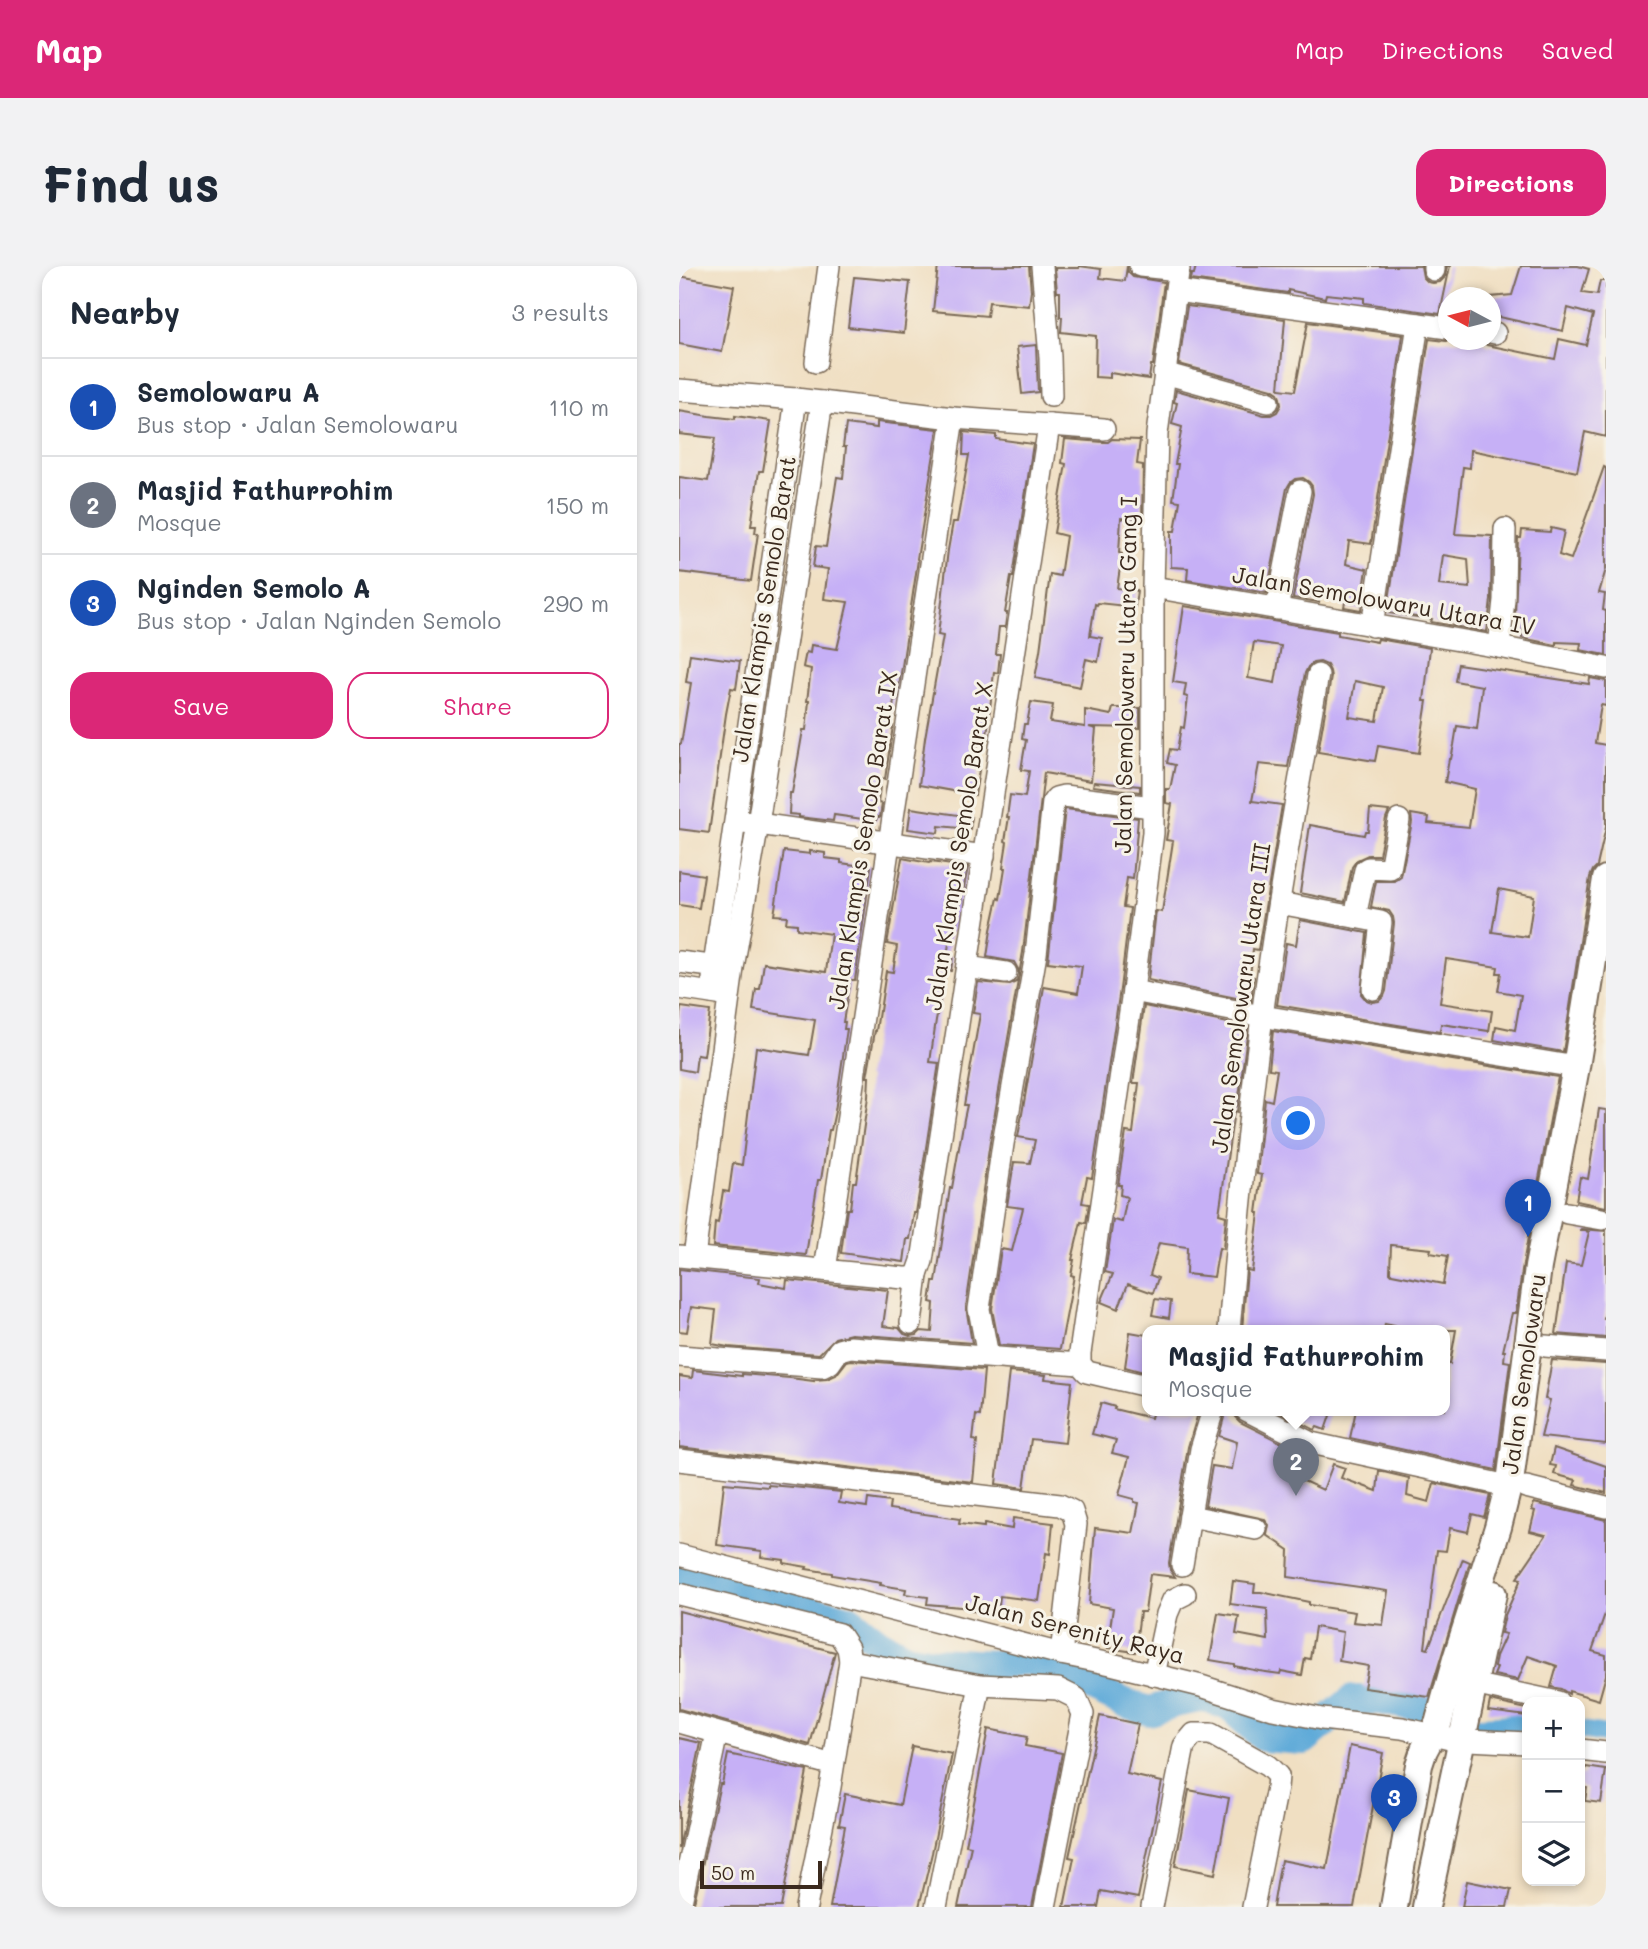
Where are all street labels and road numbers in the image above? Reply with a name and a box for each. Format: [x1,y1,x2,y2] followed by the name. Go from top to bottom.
[724,453,802,764] street label: Jalan Klampis Semolo Barat
[1107,496,1143,854] street label: Jalan Semolowaru Utara Gang I
[1230,559,1538,641] street label: Jalan Semolowaru Utara IV
[820,668,904,1011] street label: Jalan Klampis Semolo Barat IX
[917,679,999,1012] street label: Jalan Klampis Semolo Barat X
[1203,841,1277,1155] street label: Jalan Semolowaru Utara III
[1494,1272,1552,1476] street label: Jalan Semolowaru
[963,1586,1188,1670] street label: Jalan Serenity Raya

